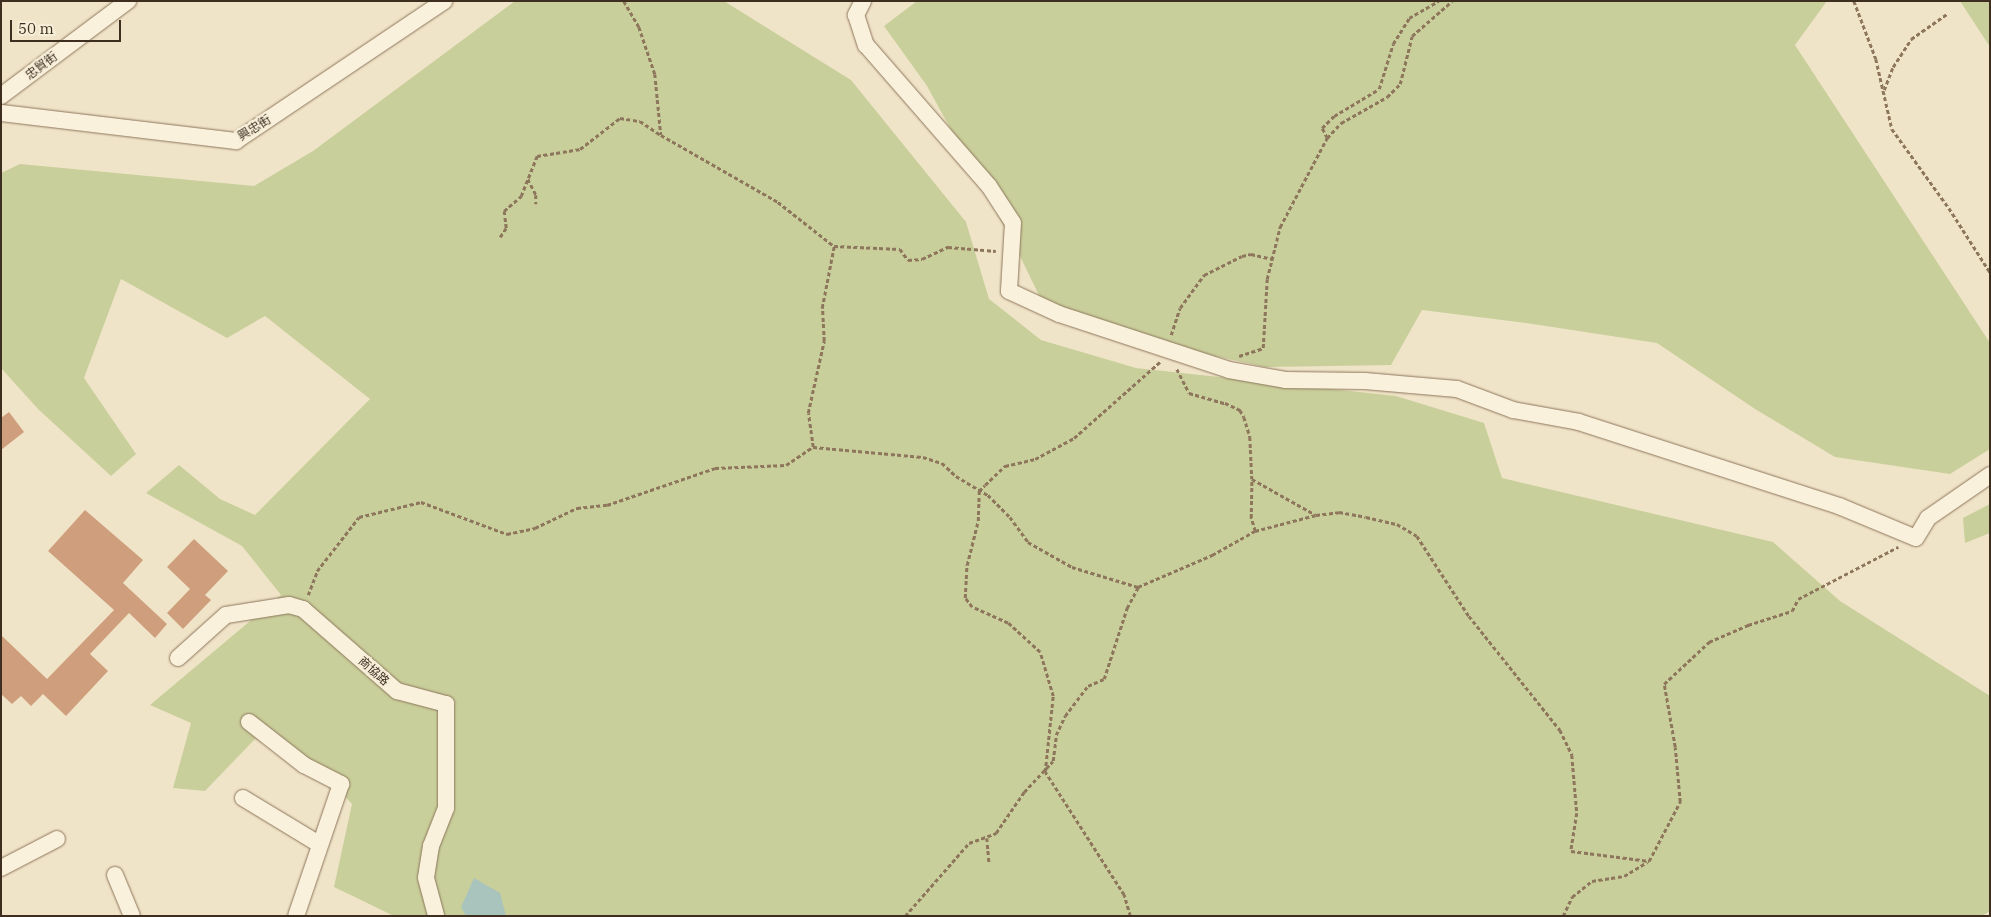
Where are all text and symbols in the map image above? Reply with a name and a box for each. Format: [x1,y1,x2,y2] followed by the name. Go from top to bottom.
[12,10,124,42] scale bar
[18,19,54,38] text: 50 m
[22,49,60,83] street label: 忠貿街
[235,112,273,144] street label: 興忠街
[356,654,392,688] street label: 商協路

